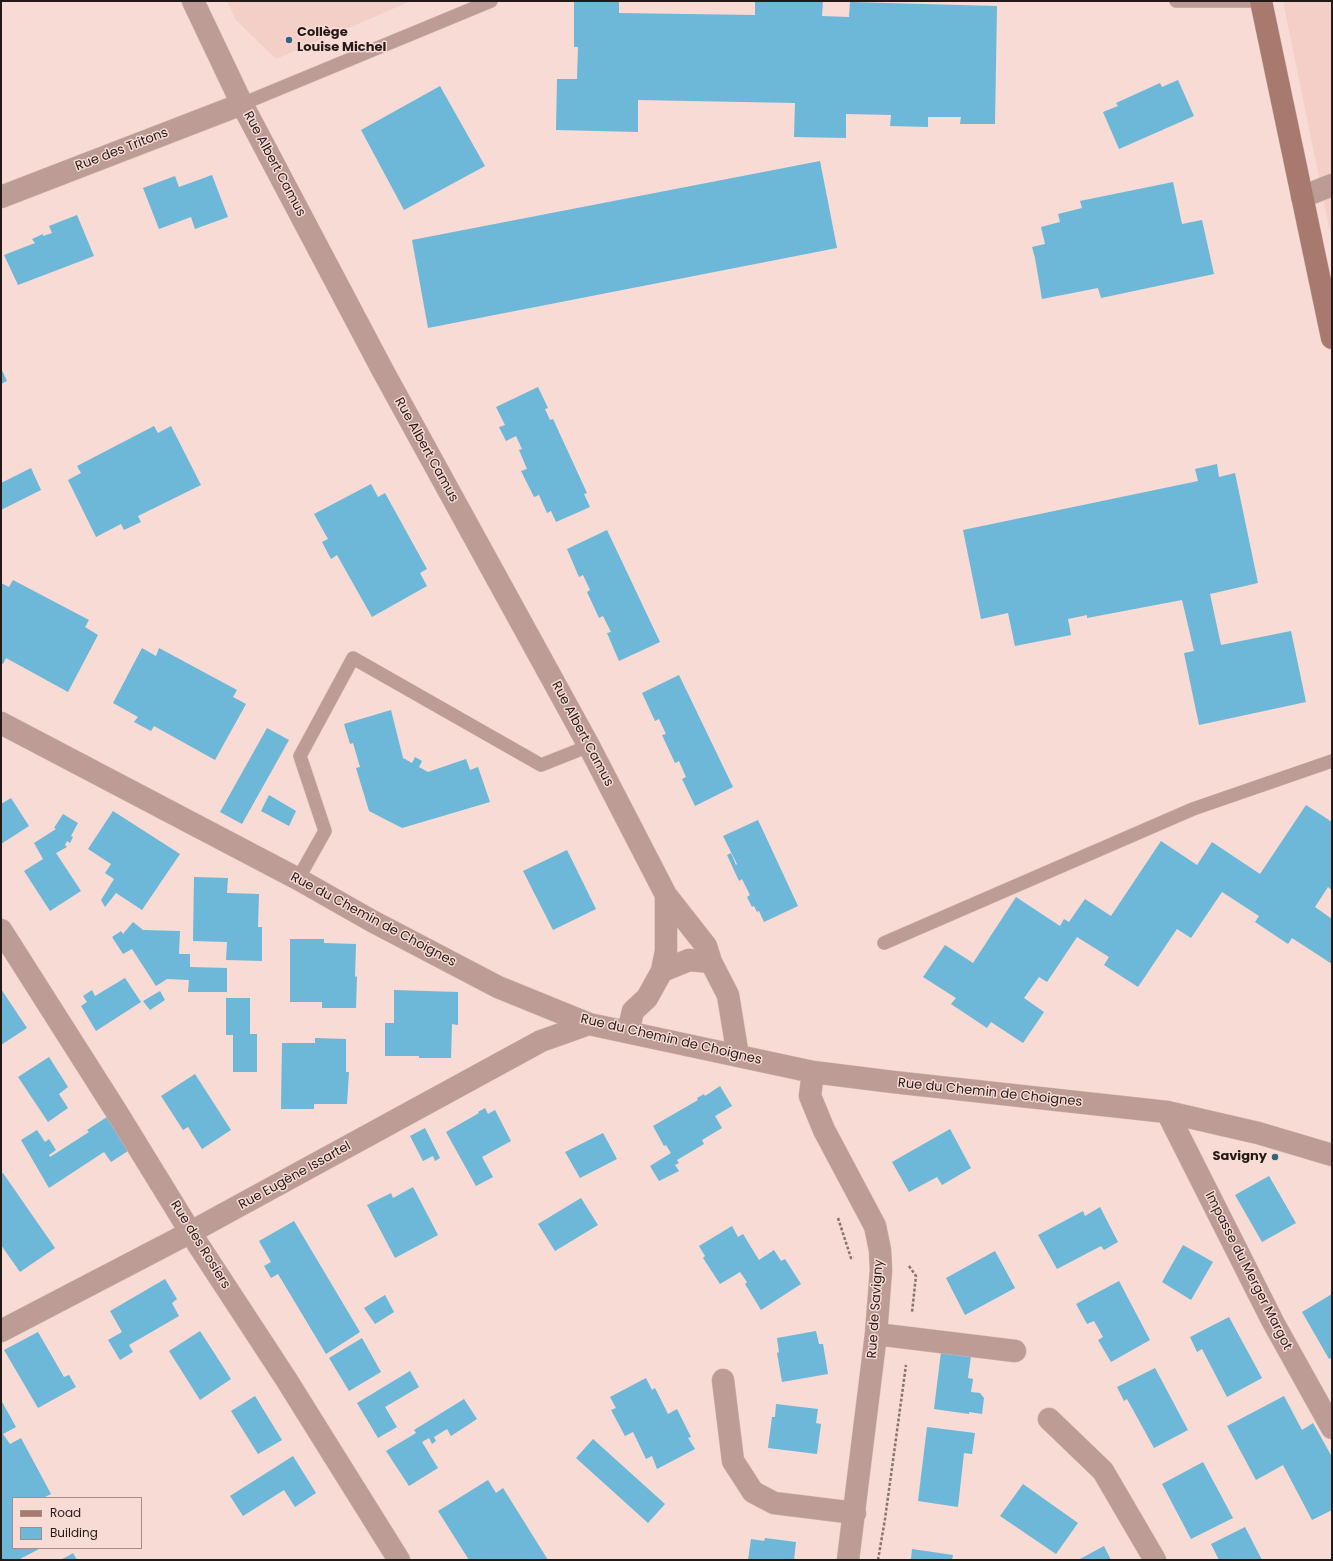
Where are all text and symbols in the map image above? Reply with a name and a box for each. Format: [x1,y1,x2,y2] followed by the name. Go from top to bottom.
[297,25,386,56] place label: Collège Louise Michel
[284,35,294,45] marker: Collège Louise Michel
[240,109,308,219] street label: Rue Albert Camus
[73,125,171,175] street label: Rue des Tritons
[391,395,461,505] street label: Rue Albert Camus
[548,679,616,789] street label: Rue Albert Camus
[288,870,458,970] street label: Rue du Chemin de Choignes
[579,1012,763,1068] street label: Rue du Chemin de Choignes
[897,1076,1083,1110] street label: Rue du Chemin de Choignes
[236,1139,354,1213] street label: Rue Eugène Issartel
[1212,1149,1267,1165] place label: Savigny
[1270,1152,1280,1162] marker: Savigny
[1201,1189,1295,1353] street label: Impasse du Merger Margot
[167,1198,233,1292] street label: Rue des Rosiers
[865,1259,887,1359] street label: Rue de Savigny
[12,1497,142,1549] legend
[50,1504,81,1521] text: Road
[50,1524,98,1541] text: Building

